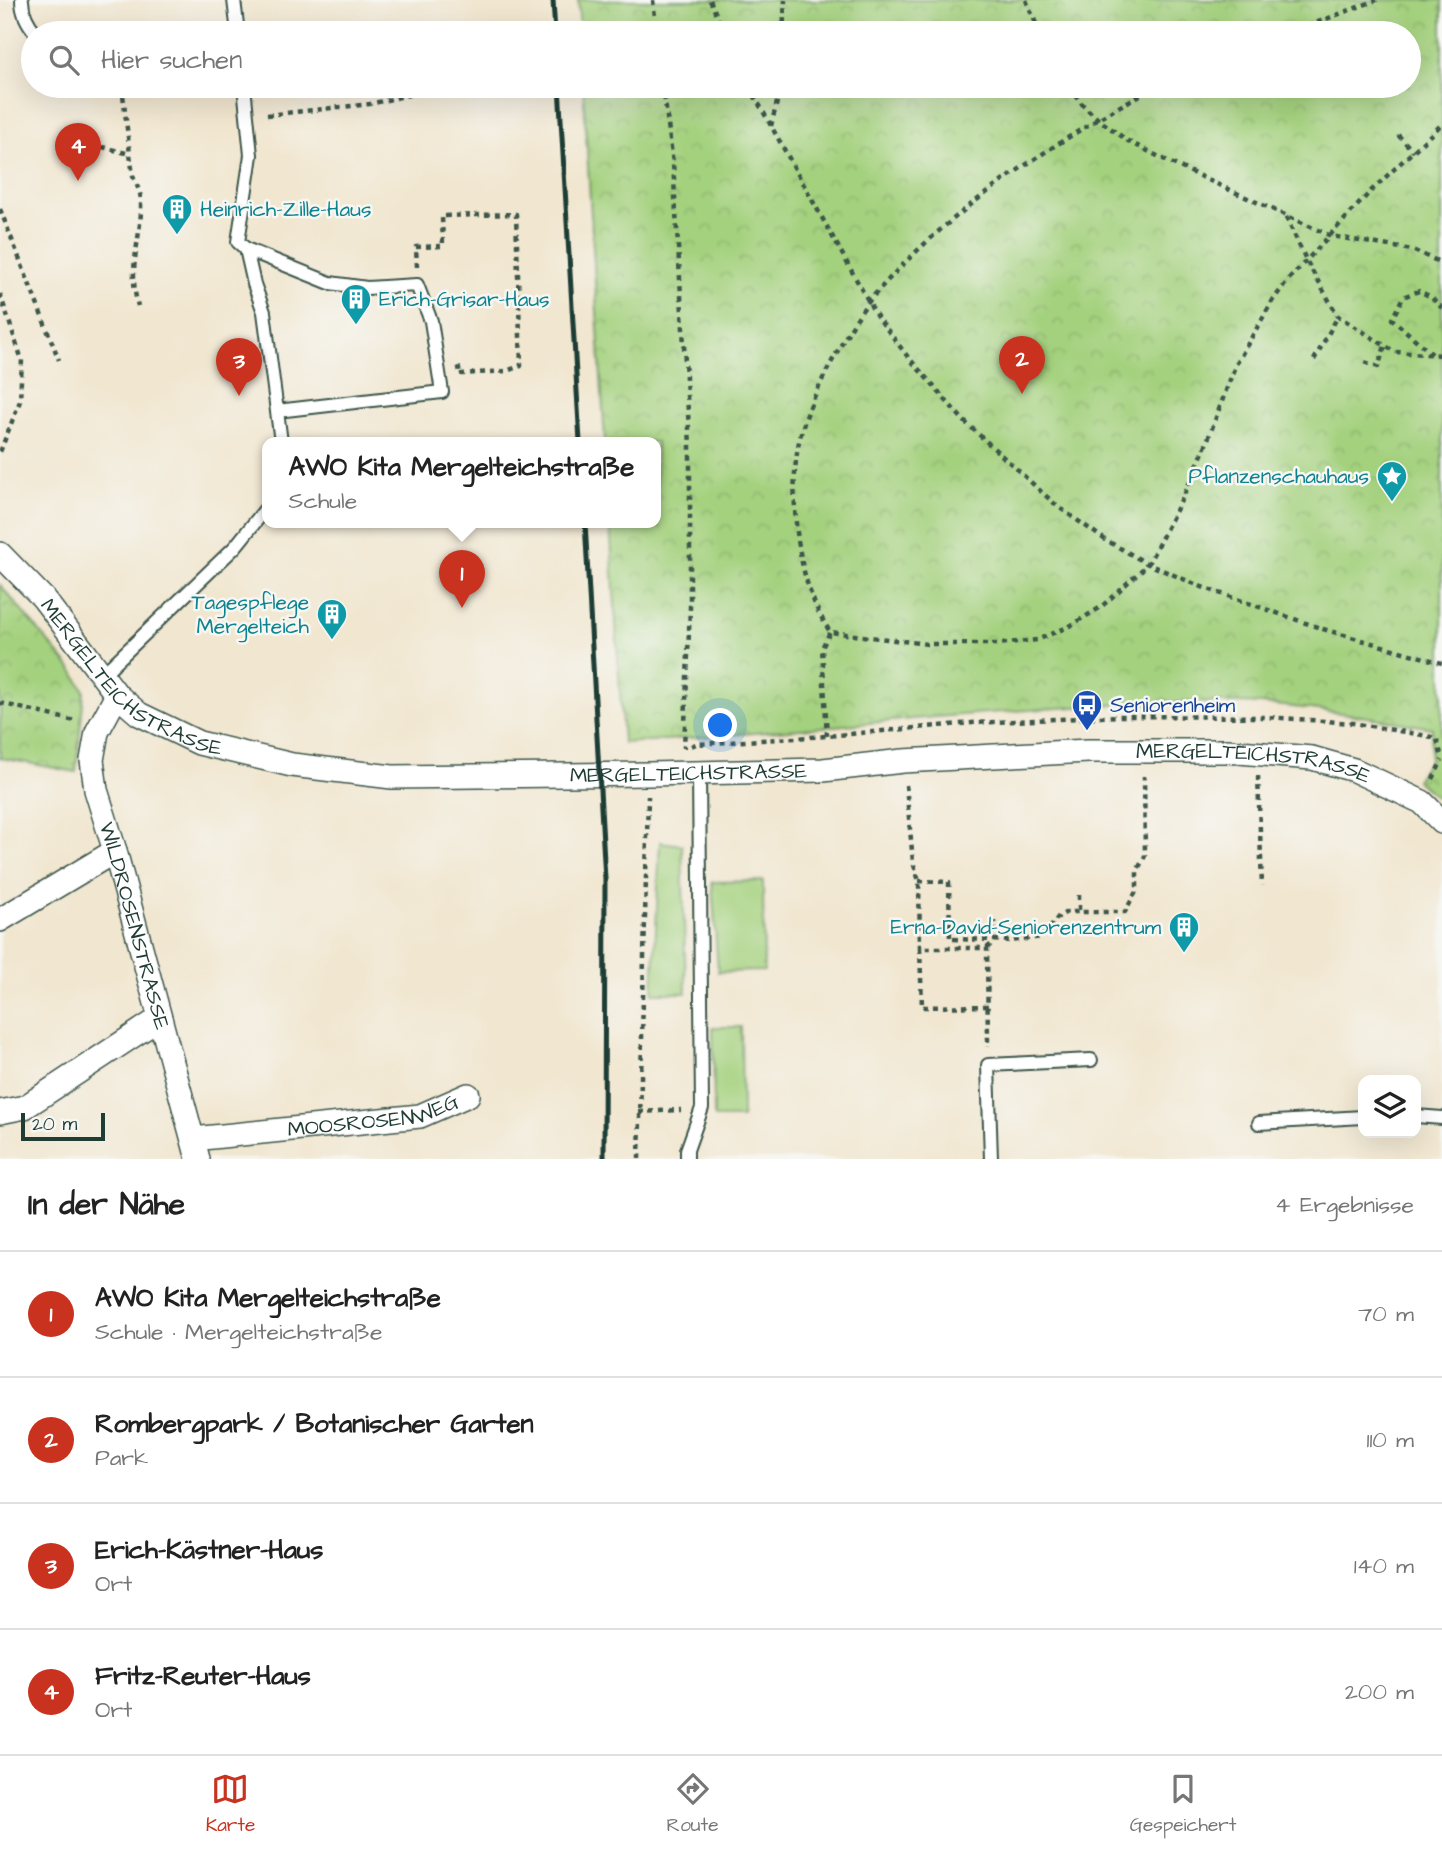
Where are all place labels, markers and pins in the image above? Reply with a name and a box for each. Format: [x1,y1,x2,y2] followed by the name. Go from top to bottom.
[55,123,101,181] pin: 4
[160,192,194,236] building icon: Heinrich-Zille-Haus
[200,195,371,224] place label: Heinrich-Zille-Haus
[339,282,373,326] building icon: Erich-Grisar-Haus
[379,285,550,314] place label: Erich-Grisar-Haus
[999,336,1045,394] pin: 2
[216,338,262,396] pin: 3
[1375,459,1409,503] place icon: Pflanzenschauhaus
[1189,462,1369,491] place label: Pflanzenschauhaus
[439,550,485,608] pin: 1
[191,588,310,643] place label: Tagespflege Mergelteich
[315,597,349,641] building icon: Tagespflege Mergelteich
[1070,688,1104,732] bus stop icon: Seniorenheim
[1110,691,1236,720] place label: Seniorenheim
[1167,910,1201,954] building icon: Erna-David-Seniorenzentrum
[890,913,1162,942] place label: Erna-David-Seniorenzentrum

